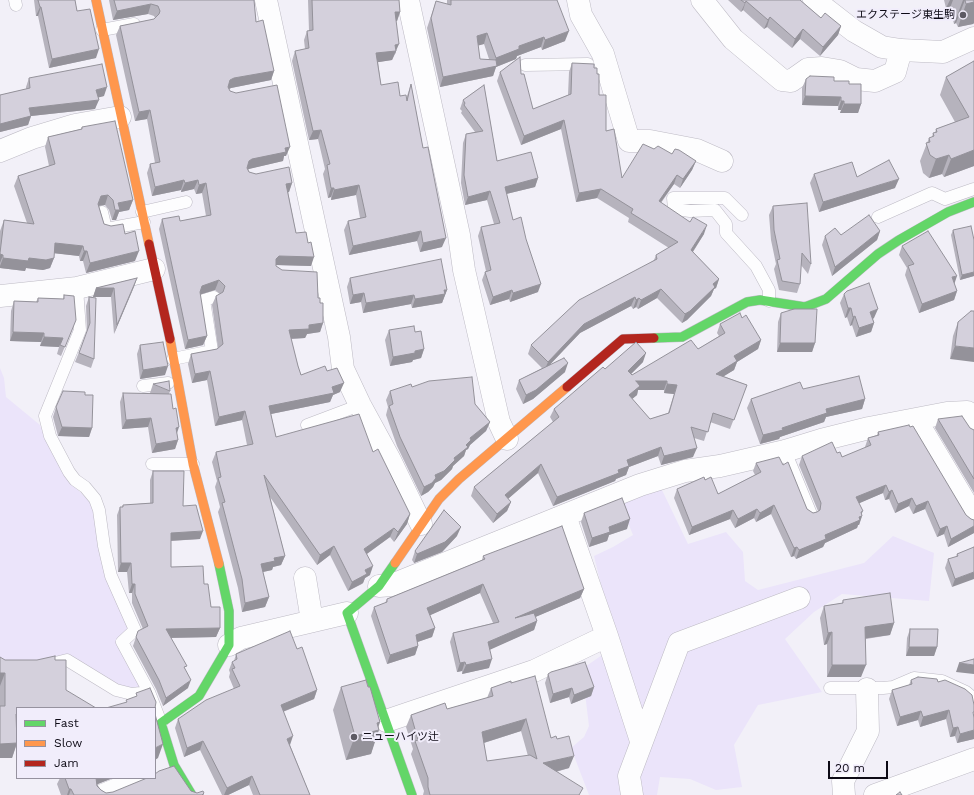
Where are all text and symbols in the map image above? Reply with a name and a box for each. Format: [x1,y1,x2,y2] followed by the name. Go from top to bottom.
[856,8,955,22] place label: エクステージ東生駒
[958,10,968,20] marker: エクステージ東生駒
[16,707,156,779] legend
[54,716,79,730] text: Fast
[362,730,439,744] place label: ニューハイツ辻
[349,732,359,742] marker: ニューハイツ辻
[54,736,82,750] text: Slow
[830,753,890,779] scale bar
[54,756,79,770] text: Jam
[835,761,865,775] text: 20 m

